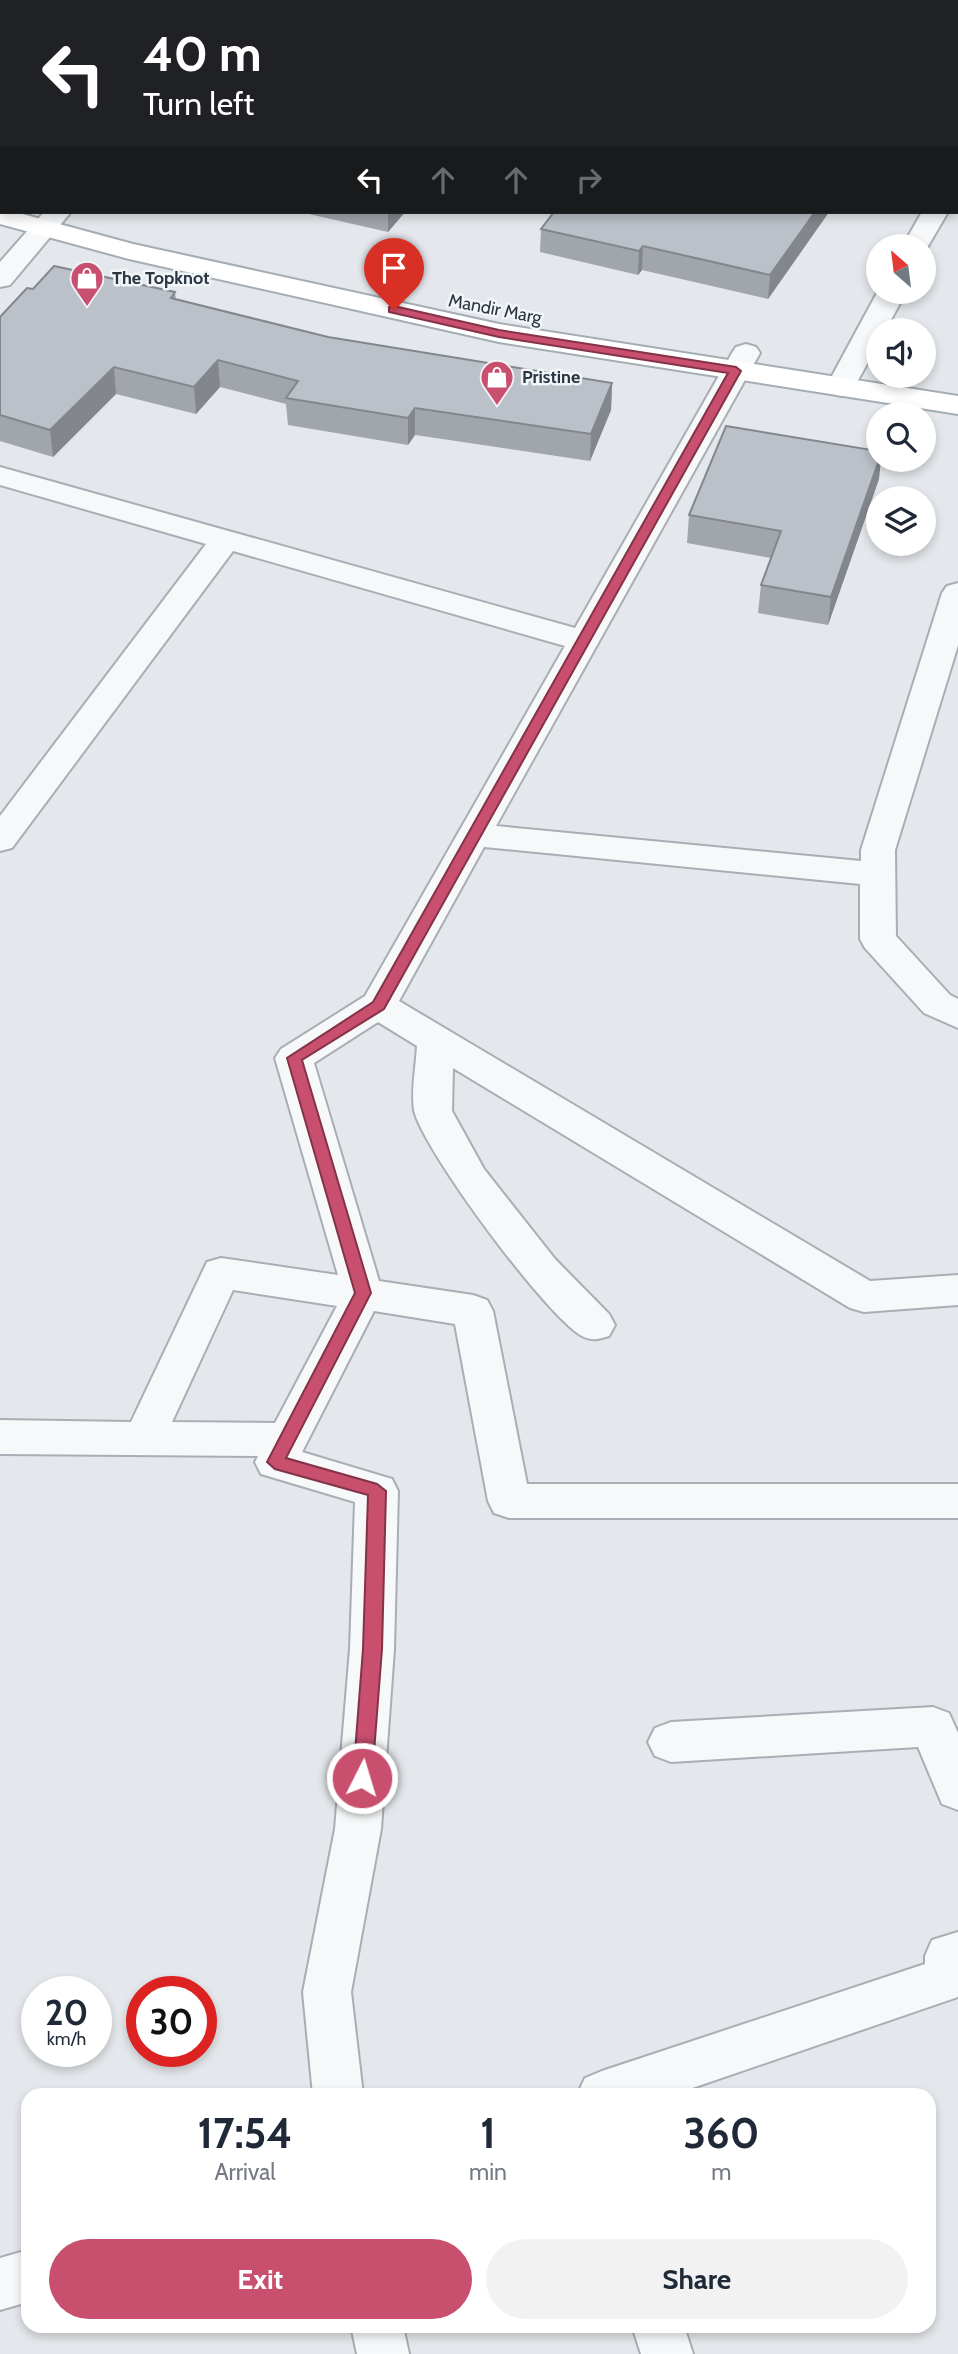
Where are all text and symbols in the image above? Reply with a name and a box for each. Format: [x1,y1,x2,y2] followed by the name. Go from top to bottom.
[143,24,262,83] text: 40 m
[28,28,119,119] icon: left
[143,84,254,123] text: Turn left
[351,161,389,199] icon: left
[424,161,462,199] icon: ahead
[497,161,535,199] icon: ahead
[570,161,608,199] icon: right
[866,234,936,304] north arrow
[866,234,936,556] map controls
[364,238,424,310] pin
[375,249,413,287] icon: arrive
[68,259,106,308] shop icon: The Topknot
[112,267,209,289] place label: The Topknot
[447,289,544,329] street label: Mandir Marg
[866,318,936,388] button: sound
[478,358,516,407] shop icon: Pristine
[522,366,580,388] place label: Pristine
[866,402,936,472] button: search
[866,486,936,556] button: layers
[325,1741,399,1815] position arrow
[126,1976,217,2067] speed limit sign: 30
[45,1991,88,2034] text: 20
[47,2028,86,2050] text: km/h
[198,2107,292,2159] text: 17:54
[480,2107,496,2159] text: 1
[683,2107,759,2159] text: 360
[214,2158,276,2186] text: Arrival
[469,2158,507,2186] text: min
[711,2158,732,2186] text: m
[49,2239,472,2319] button: Exit
[486,2239,908,2319] button: Share

